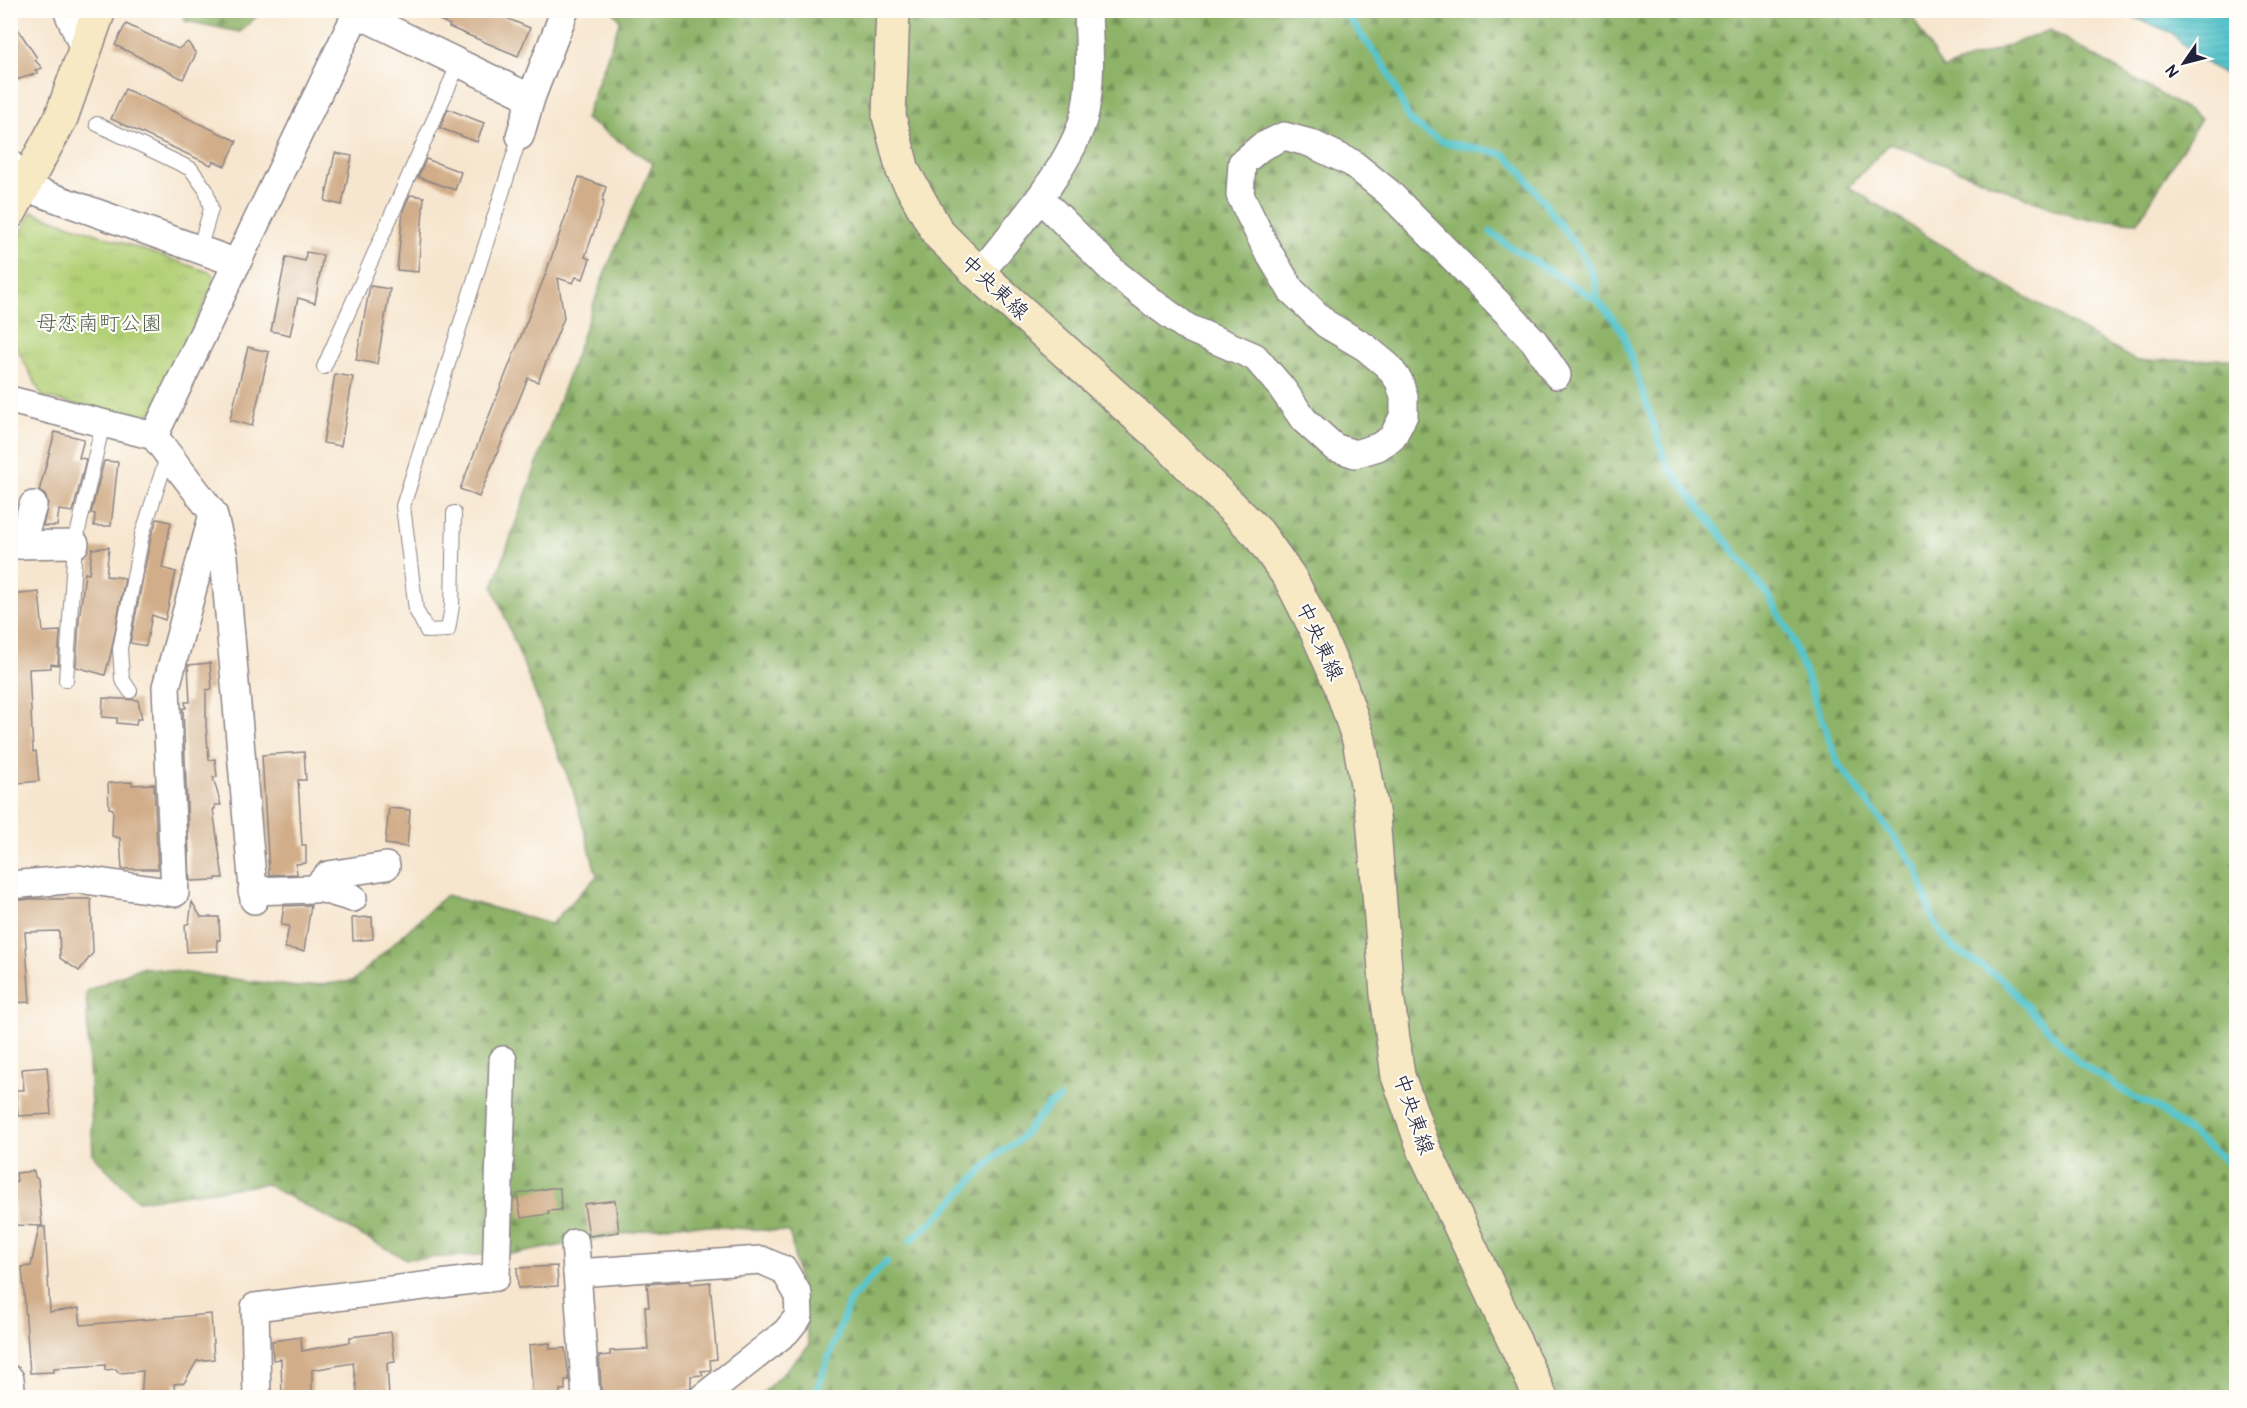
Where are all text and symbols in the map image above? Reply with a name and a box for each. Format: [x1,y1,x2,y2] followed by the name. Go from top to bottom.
[2154,33,2214,93] north arrow
[2161,61,2184,81] text: N
[955,249,1035,326] street label: 中央東線
[36,310,162,337] park label: 母恋南町公園
[1290,597,1350,685] street label: 中央東線
[1387,1070,1440,1158] street label: 中央東線

